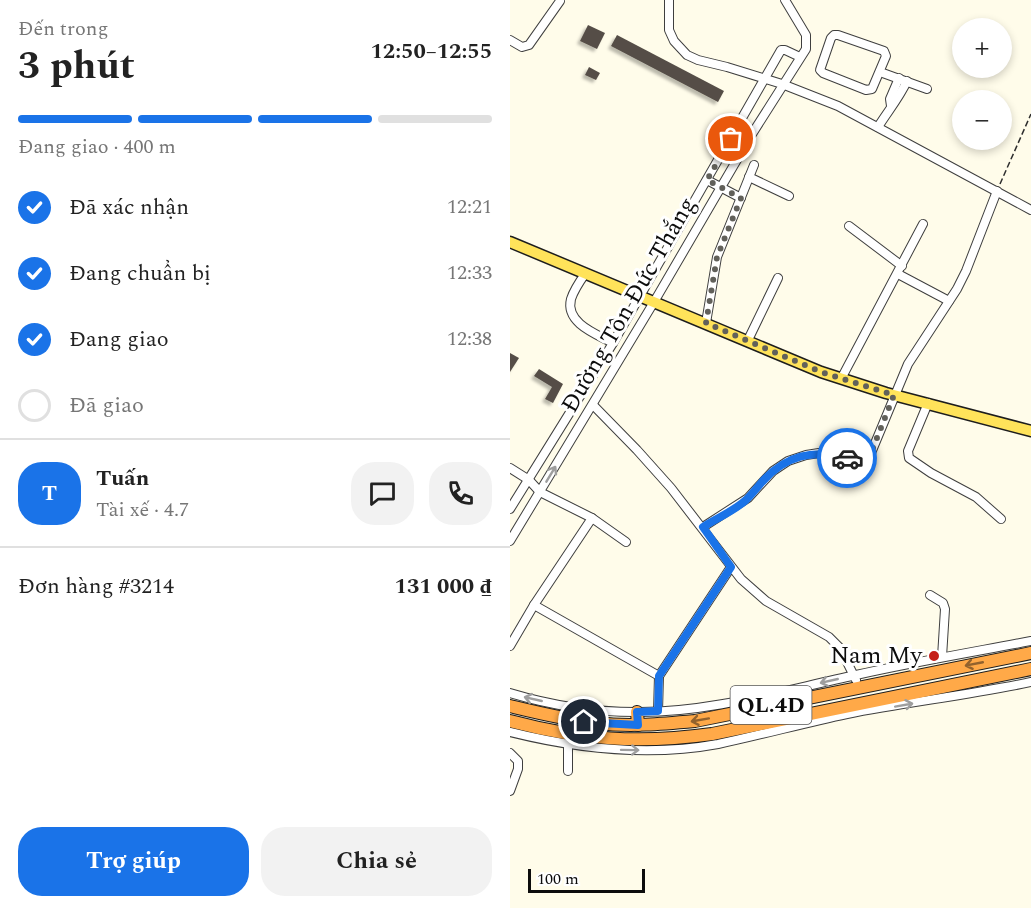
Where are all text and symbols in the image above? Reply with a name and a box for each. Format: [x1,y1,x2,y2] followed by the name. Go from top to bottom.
[18,14,108,44] text: Đến trong
[952,18,1012,150] map controls
[952,18,1012,78] button: +
[370,35,492,68] text: 12:50–12:55
[18,37,135,96] text: 3 phút
[952,90,1012,150] button: −
[705,113,756,164] pin
[714,122,747,155] icon: bag
[18,132,176,162] text: Đang giao · 400 m
[552,190,706,420] street label: Đường Tôn Đức Thắng
[18,191,51,224] icon: check
[69,191,189,224] text: Đã xác nhận
[447,192,492,222] text: 12:21
[18,257,51,290] icon: check
[69,257,211,290] text: Đang chuẩn bị
[447,258,492,288] text: 12:33
[18,323,51,356] icon: check
[69,323,169,356] text: Đang giao
[447,324,492,354] text: 12:38
[69,389,144,422] text: Đã giao
[817,428,877,488] courier
[831,442,864,475] icon: car
[96,462,149,495] text: Tuấn
[351,462,414,525] button: chat
[429,462,492,525] button: phone
[546,466,558,483] one-way arrow
[42,477,57,510] text: T
[96,495,189,525] text: Tài xế · 4.7
[18,570,174,603] text: Đơn hàng #3214
[395,570,492,603] text: 131 000 ₫
[830,638,923,674] place label: Nam My
[927,649,941,663] marker: Nam My
[964,659,984,670] one-way arrow
[820,676,840,687] one-way arrow
[730,686,812,724] road number: QL.4D
[524,693,543,705] one-way arrow
[558,696,609,747] pin
[894,699,914,710] one-way arrow
[567,705,600,738] icon: home
[691,715,711,726] one-way arrow
[619,744,639,756] one-way arrow
[18,827,249,896] button: Trợ giúp
[261,827,492,896] button: Chia sẻ
[528,866,645,894] scale bar
[537,867,579,891] text: 100 m

